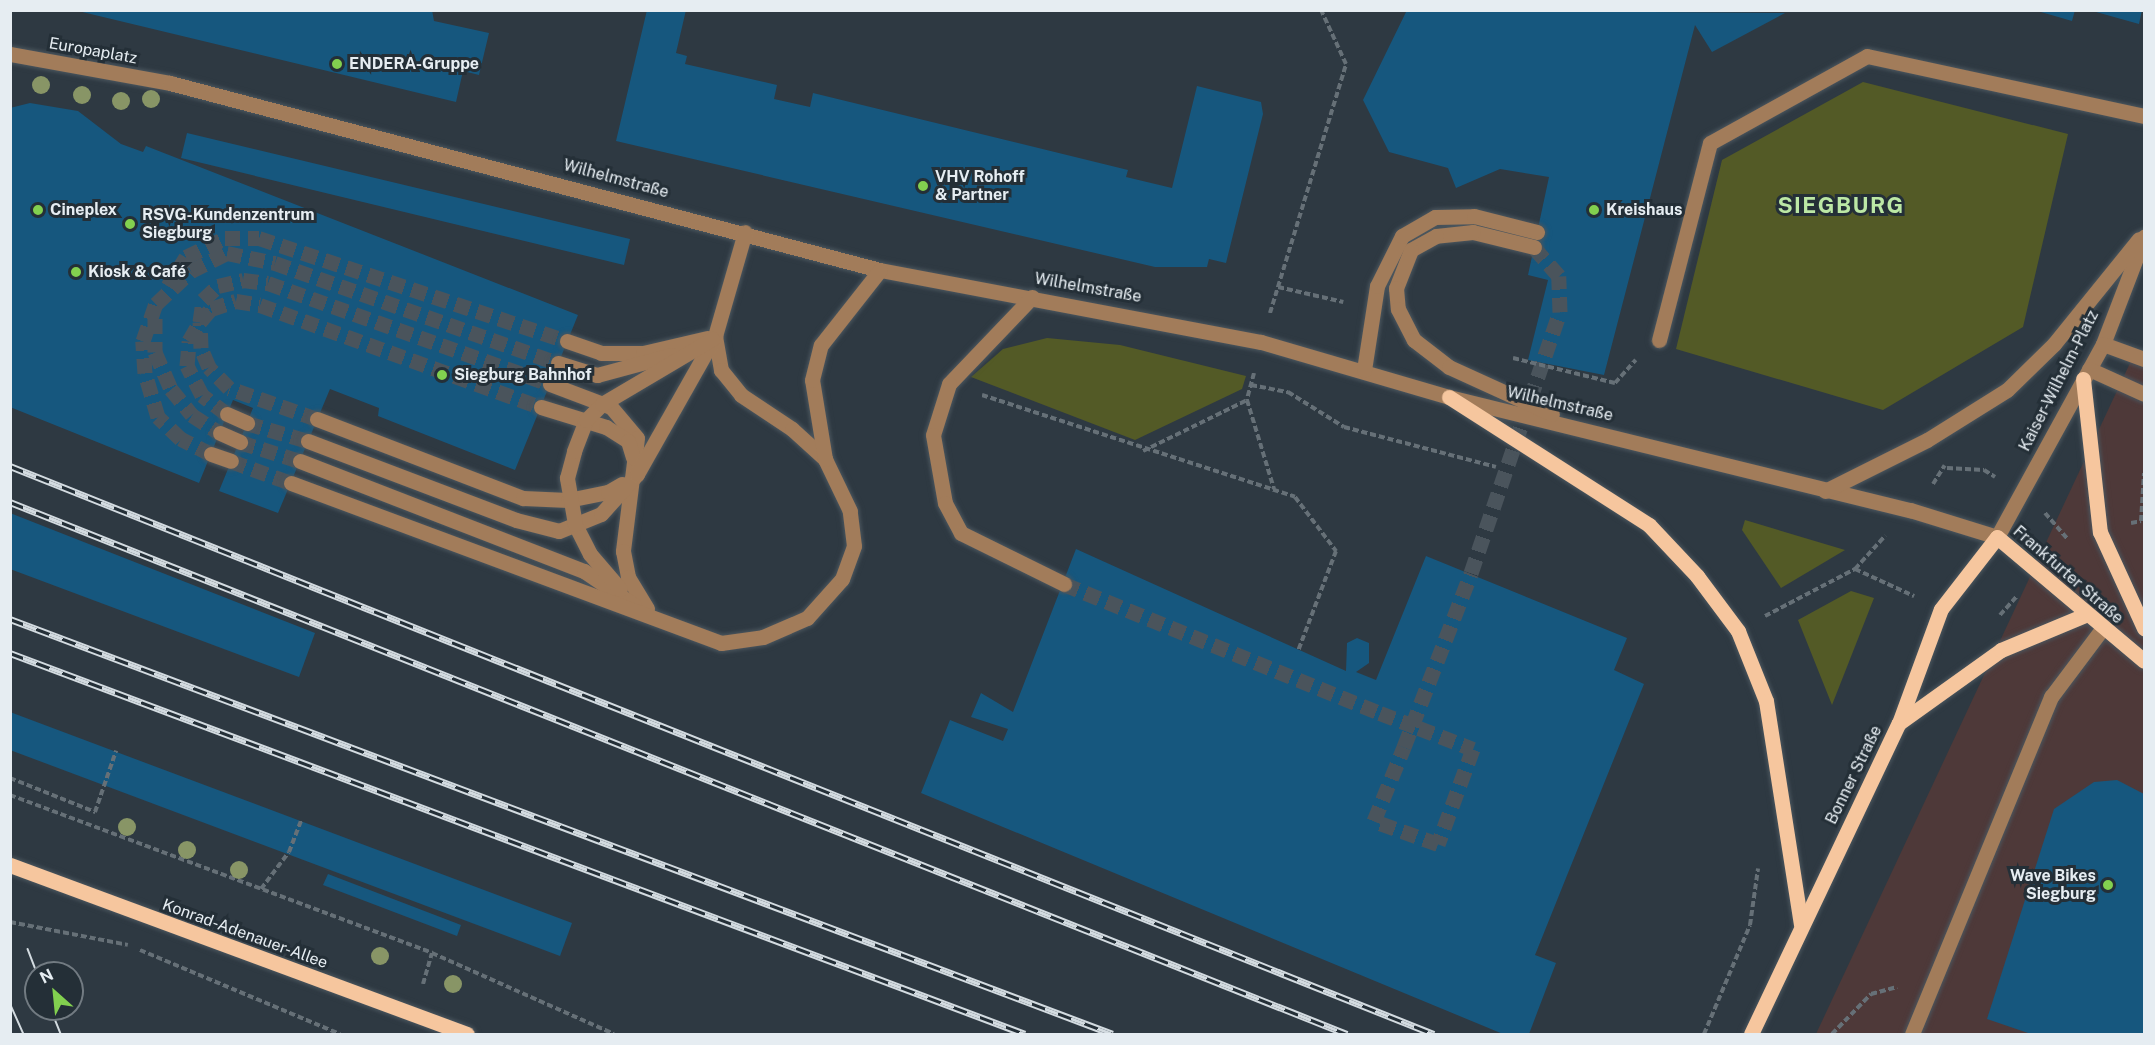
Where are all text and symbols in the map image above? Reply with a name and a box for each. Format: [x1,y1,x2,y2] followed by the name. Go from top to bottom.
[47,34,139,68] street label: Europaplatz
[349,54,479,74] place label: ENDERA-Gruppe
[330,57,344,71] marker: ENDERA-Gruppe
[561,156,671,202] street label: Wilhelmstraße
[935,167,1024,205] place label: VHV Rohoff & Partner
[916,179,930,193] marker: VHV Rohoff & Partner
[1777,193,1905,219] district label: SIEGBURG
[50,200,117,220] place label: Cineplex
[1606,200,1682,220] place label: Kreishaus
[31,203,45,217] marker: Cineplex
[1587,203,1601,217] marker: Kreishaus
[142,205,315,243] place label: RSVG-Kundenzentrum Siegburg
[123,217,137,231] marker: RSVG-Kundenzentrum Siegburg
[88,262,186,282] place label: Kiosk & Café
[69,265,83,279] marker: Kiosk & Café
[1033,269,1143,307] street label: Wilhelmstraße
[2015,307,2103,455] street label: Kaiser-Wilhelm-Platz
[454,365,592,385] place label: Siegburg Bahnhof
[435,368,449,382] marker: Siegburg Bahnhof
[1505,382,1615,426] street label: Wilhelmstraße
[2009,522,2127,628] street label: Frankfurter Straße
[1822,723,1886,827] street label: Bonner Straße
[2010,866,2096,904] place label: Wave Bikes Siegburg
[2101,878,2115,892] marker: Wave Bikes Siegburg
[160,895,330,973] street label: Konrad-Adenauer-Allee
[24,961,84,1021] north arrow
[37,965,56,988] text: N

